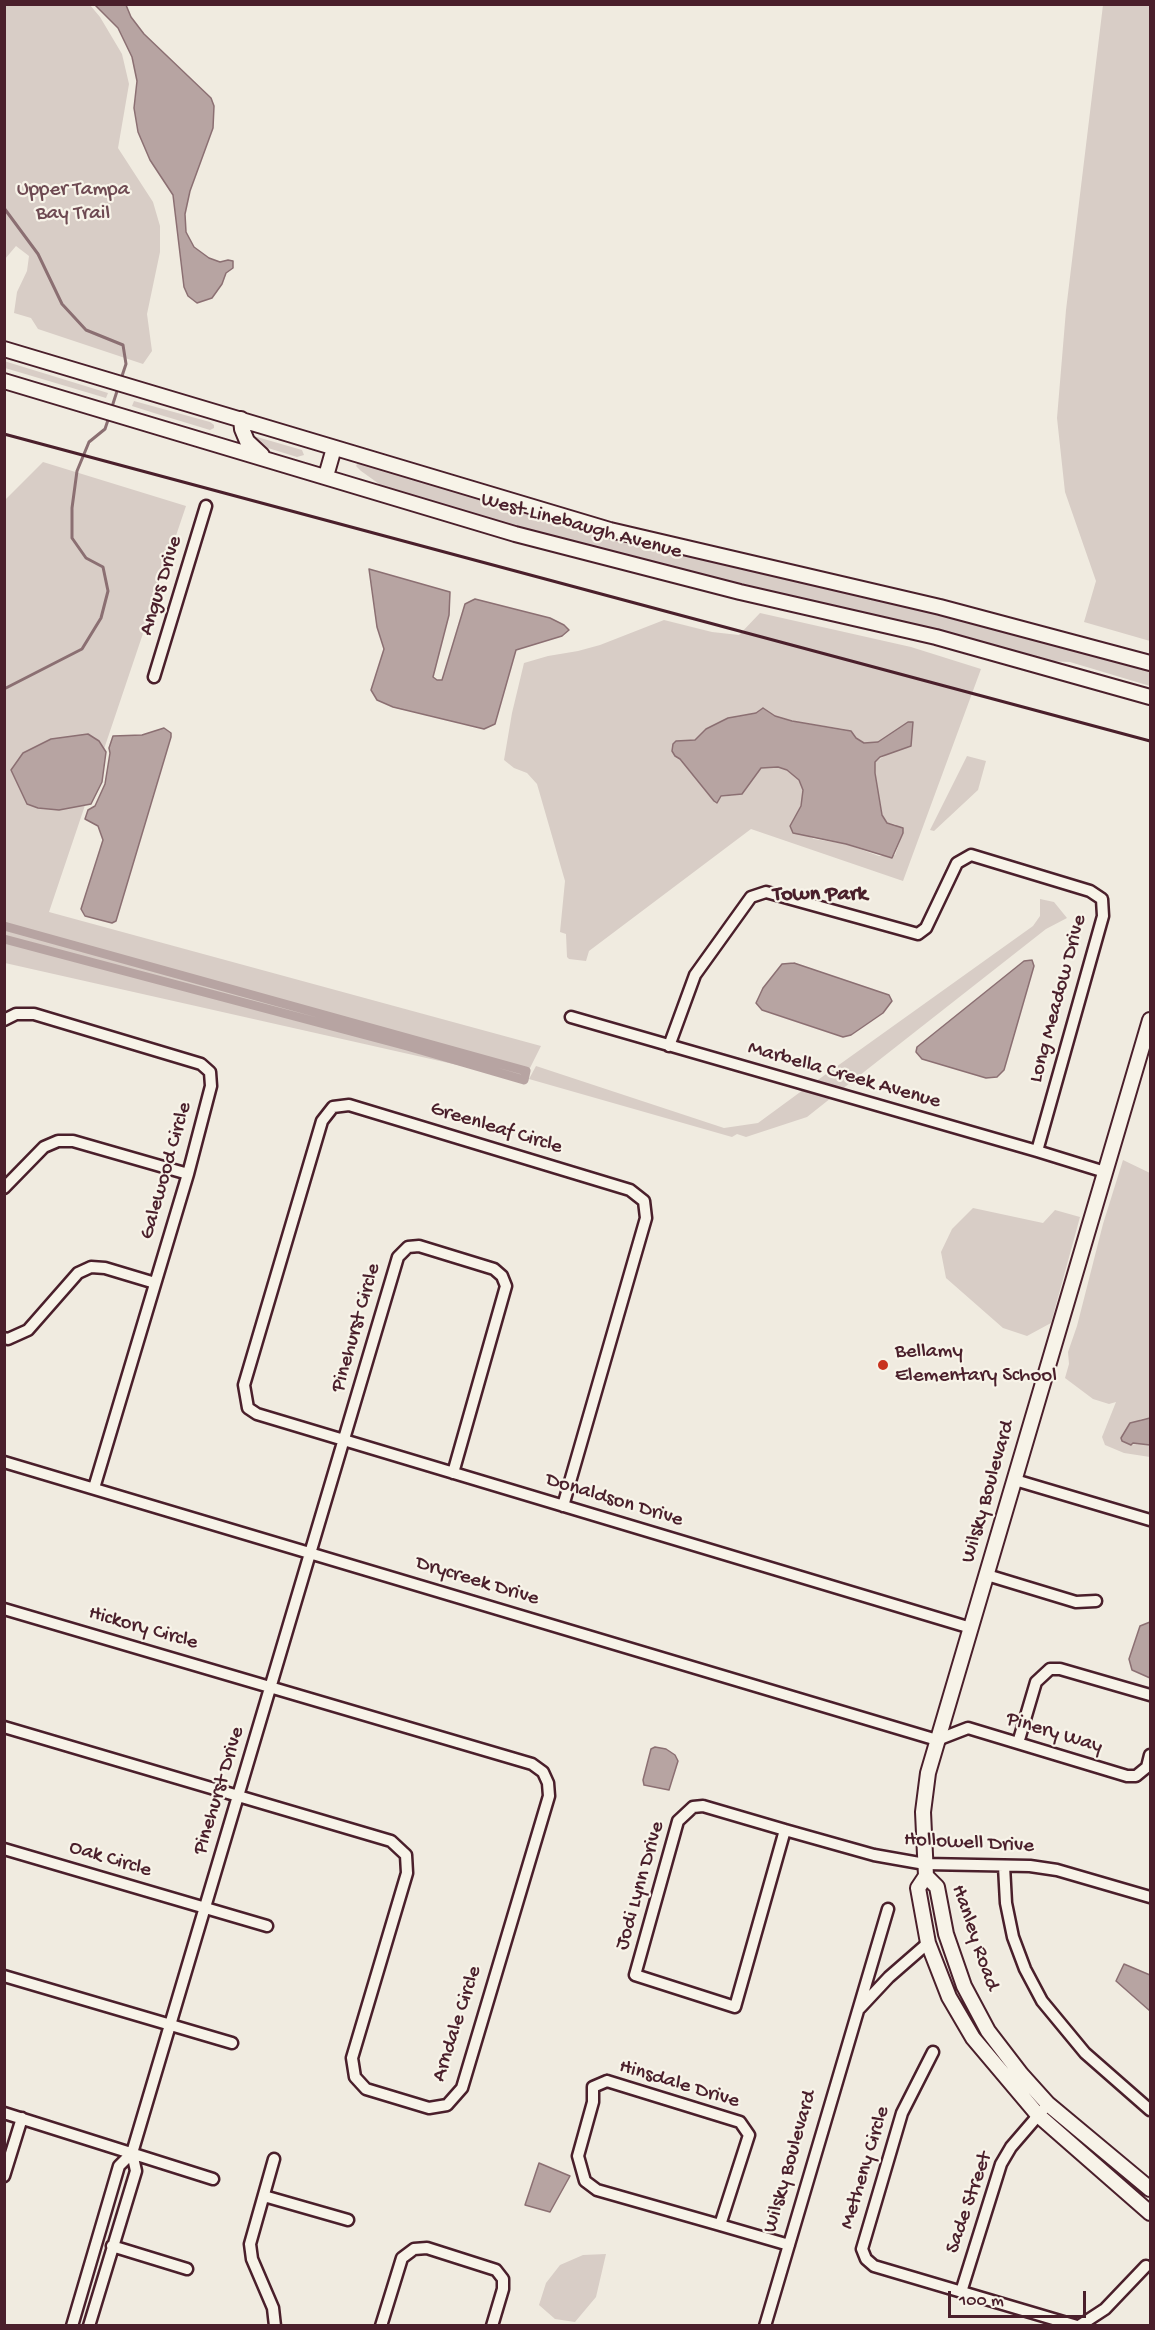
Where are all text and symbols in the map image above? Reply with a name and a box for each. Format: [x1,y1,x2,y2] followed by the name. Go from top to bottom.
[17,178,129,228] park label: Upper Tampa Bay Trail
[478,488,684,566] street label: West Linebaugh Avenue
[135,533,189,639] street label: Angus Drive
[773,883,867,909] district label: Town Park
[1024,912,1094,1086] street label: Long Meadow Drive
[745,1036,943,1116] street label: Marbella Creek Avenue
[427,1097,565,1161] street label: Greenleaf Circle
[135,1099,199,1243] street label: Galewood Circle
[327,1261,387,1395] street label: Pinehurst Circle
[895,1340,1057,1390] place label: Bellamy Elementary School
[876,1358,890,1372] marker: Bellamy Elementary School
[957,1418,1021,1566] street label: Wilsky Boulevard
[542,1468,686,1534] street label: Donaldson Drive
[412,1551,542,1613] street label: Drycreek Drive
[85,1601,201,1657] street label: Hickory Circle
[1003,1707,1105,1761] street label: Pinery Way
[189,1724,251,1858] street label: Pinehurst Drive
[611,1819,671,1953] street label: Jodi Lynn Drive
[903,1828,1035,1860] street label: Hollowell Drive
[66,1836,154,1884] street label: Oak Circle
[944,1882,1004,1994] street label: Hanley Road
[427,1963,489,2085] street label: Arndale Circle
[616,2055,742,2115] street label: Hinsdale Drive
[759,2088,823,2236] street label: Wilsky Boulevard
[835,2103,897,2233] street label: Metheny Circle
[941,2149,999,2257] street label: Sade Street
[951,2279,1089,2317] scale bar
[959,2291,1004,2312] text: 100 m

